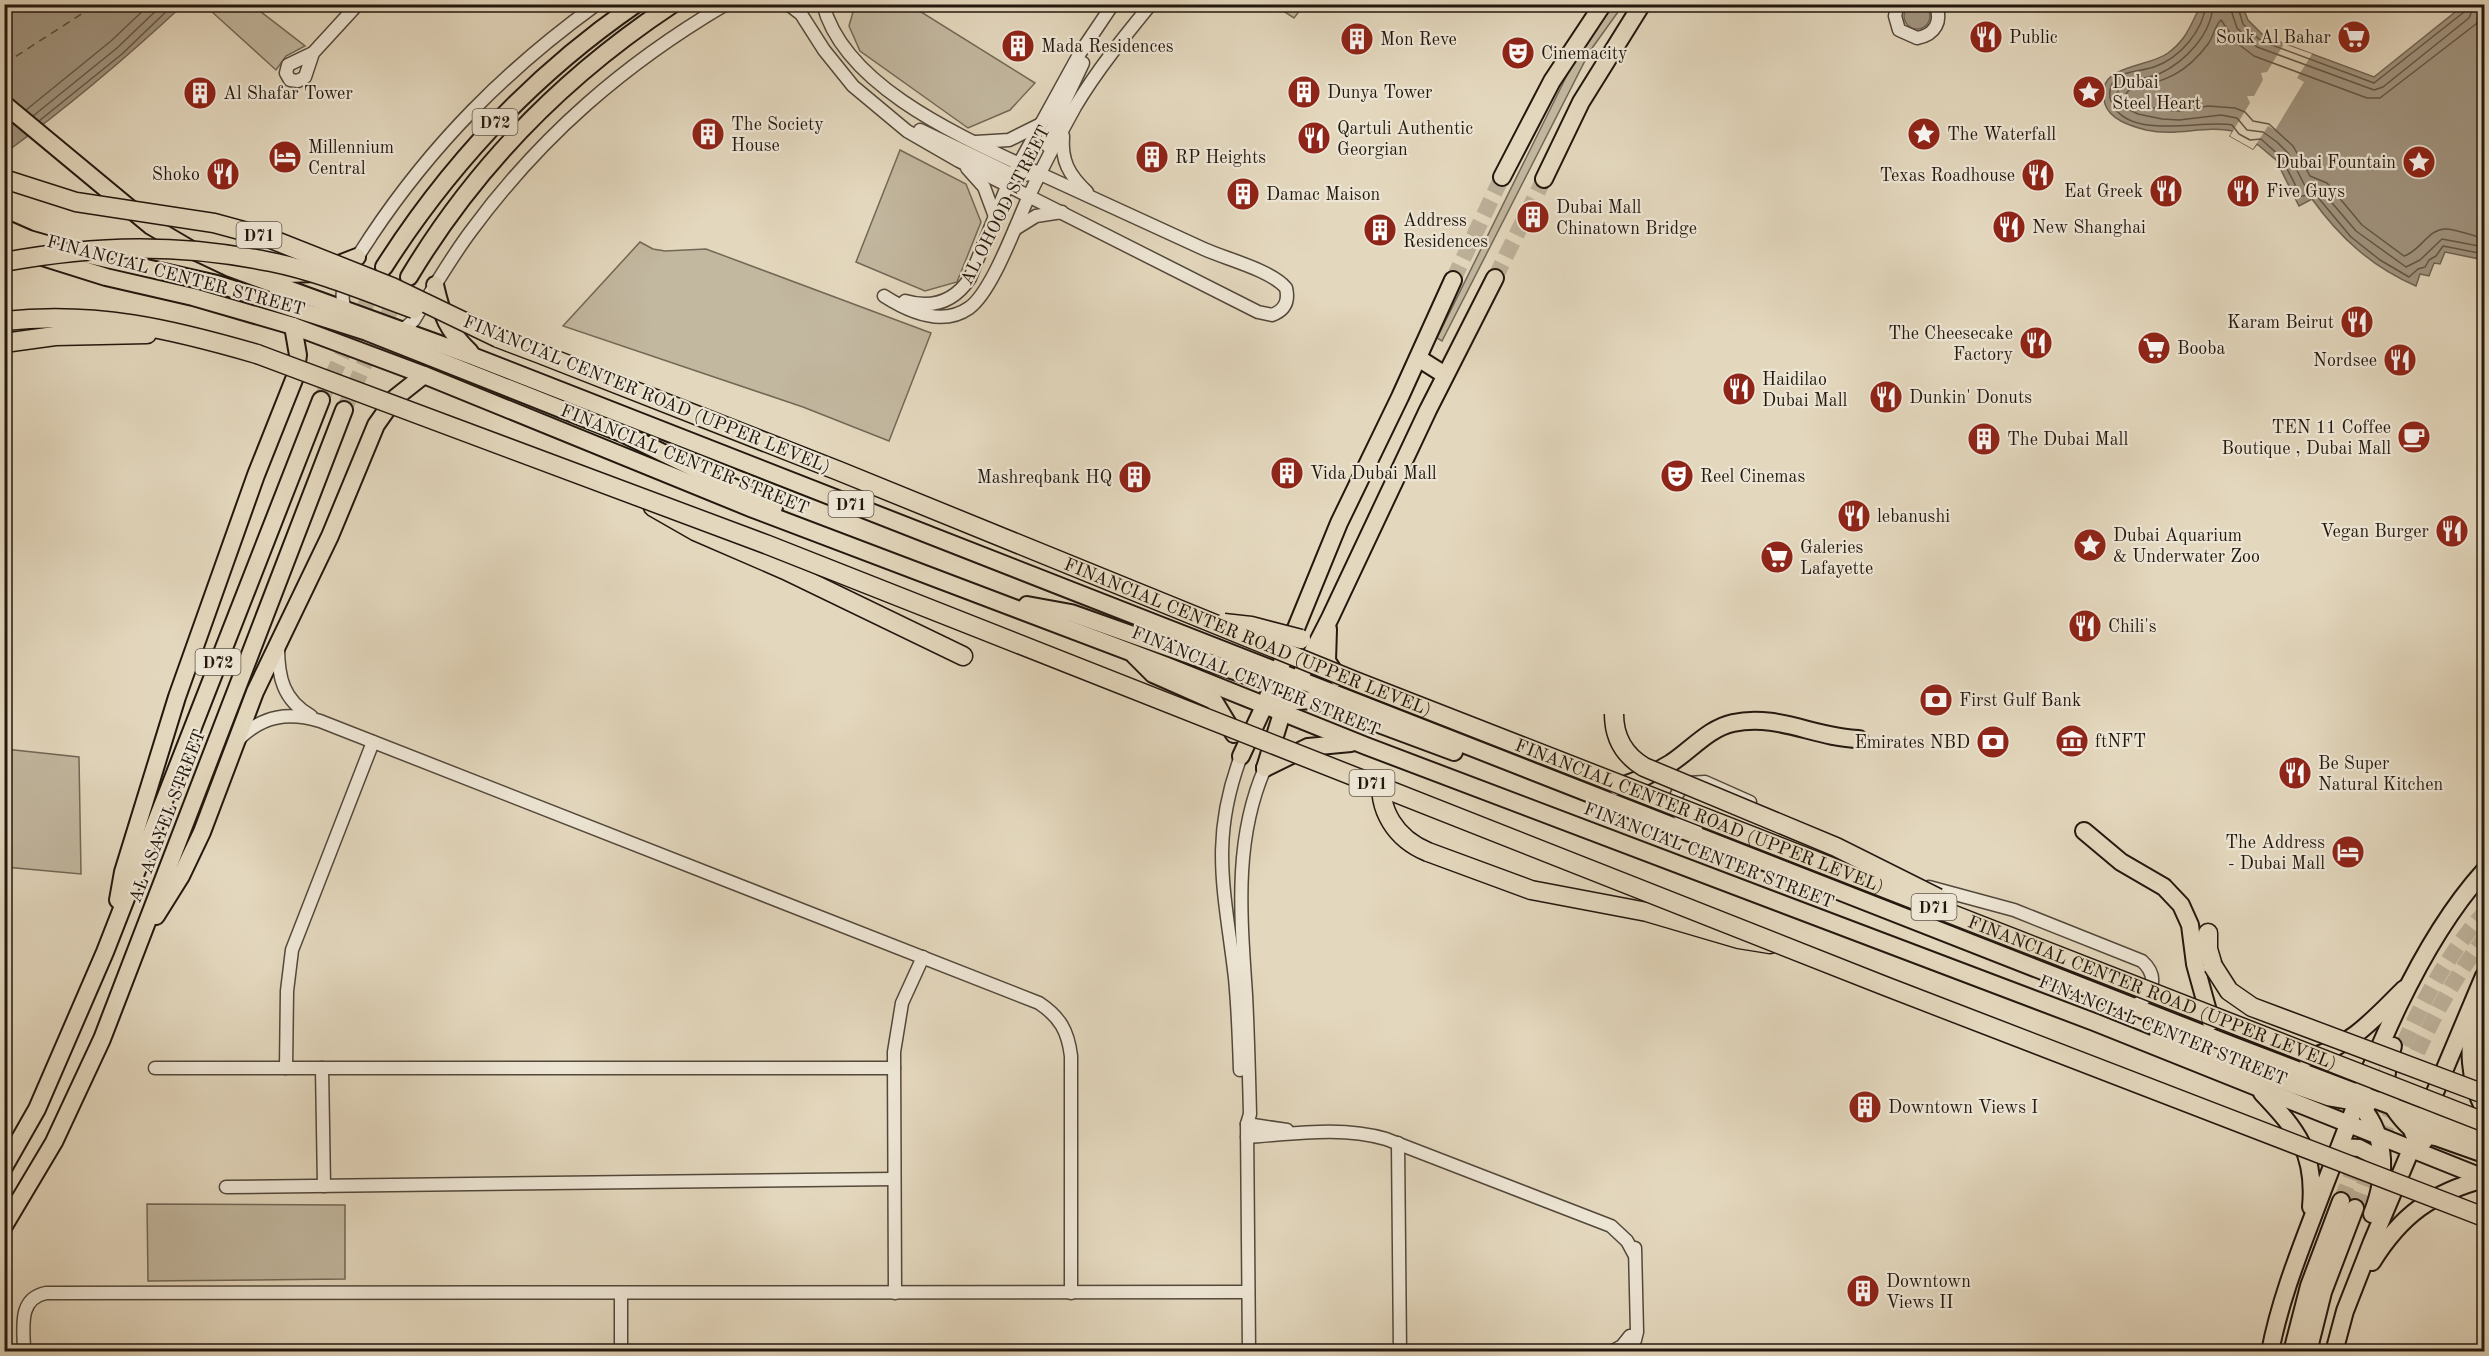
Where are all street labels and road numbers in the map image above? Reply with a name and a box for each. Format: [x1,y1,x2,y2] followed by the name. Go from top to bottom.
[472,109,518,135] road number: D72
[958,123,1054,288] street label: AL OHOOD STREET
[236,222,282,248] road number: D71
[45,233,307,319] street label: FINANCIAL CENTER STREET
[461,312,833,477] street label: FINANCIAL CENTER ROAD (UPPER LEVEL)
[558,402,811,518] street label: FINANCIAL CENTER STREET
[828,491,874,517] road number: D71
[1061,556,1434,720] street label: FINANCIAL CENTER ROAD (UPPER LEVEL)
[1129,624,1382,740] street label: FINANCIAL CENTER STREET
[196,649,240,675] road number: D72
[127,727,209,906] street label: AL ASAYEL STREET
[1512,736,1887,897] street label: FINANCIAL CENTER ROAD (UPPER LEVEL)
[1350,770,1394,796] road number: D71
[1581,800,1836,912] street label: FINANCIAL CENTER STREET
[1912,894,1956,920] road number: D71
[1965,913,2339,1073] street label: FINANCIAL CENTER ROAD (UPPER LEVEL)
[2036,973,2289,1089] street label: FINANCIAL CENTER STREET

